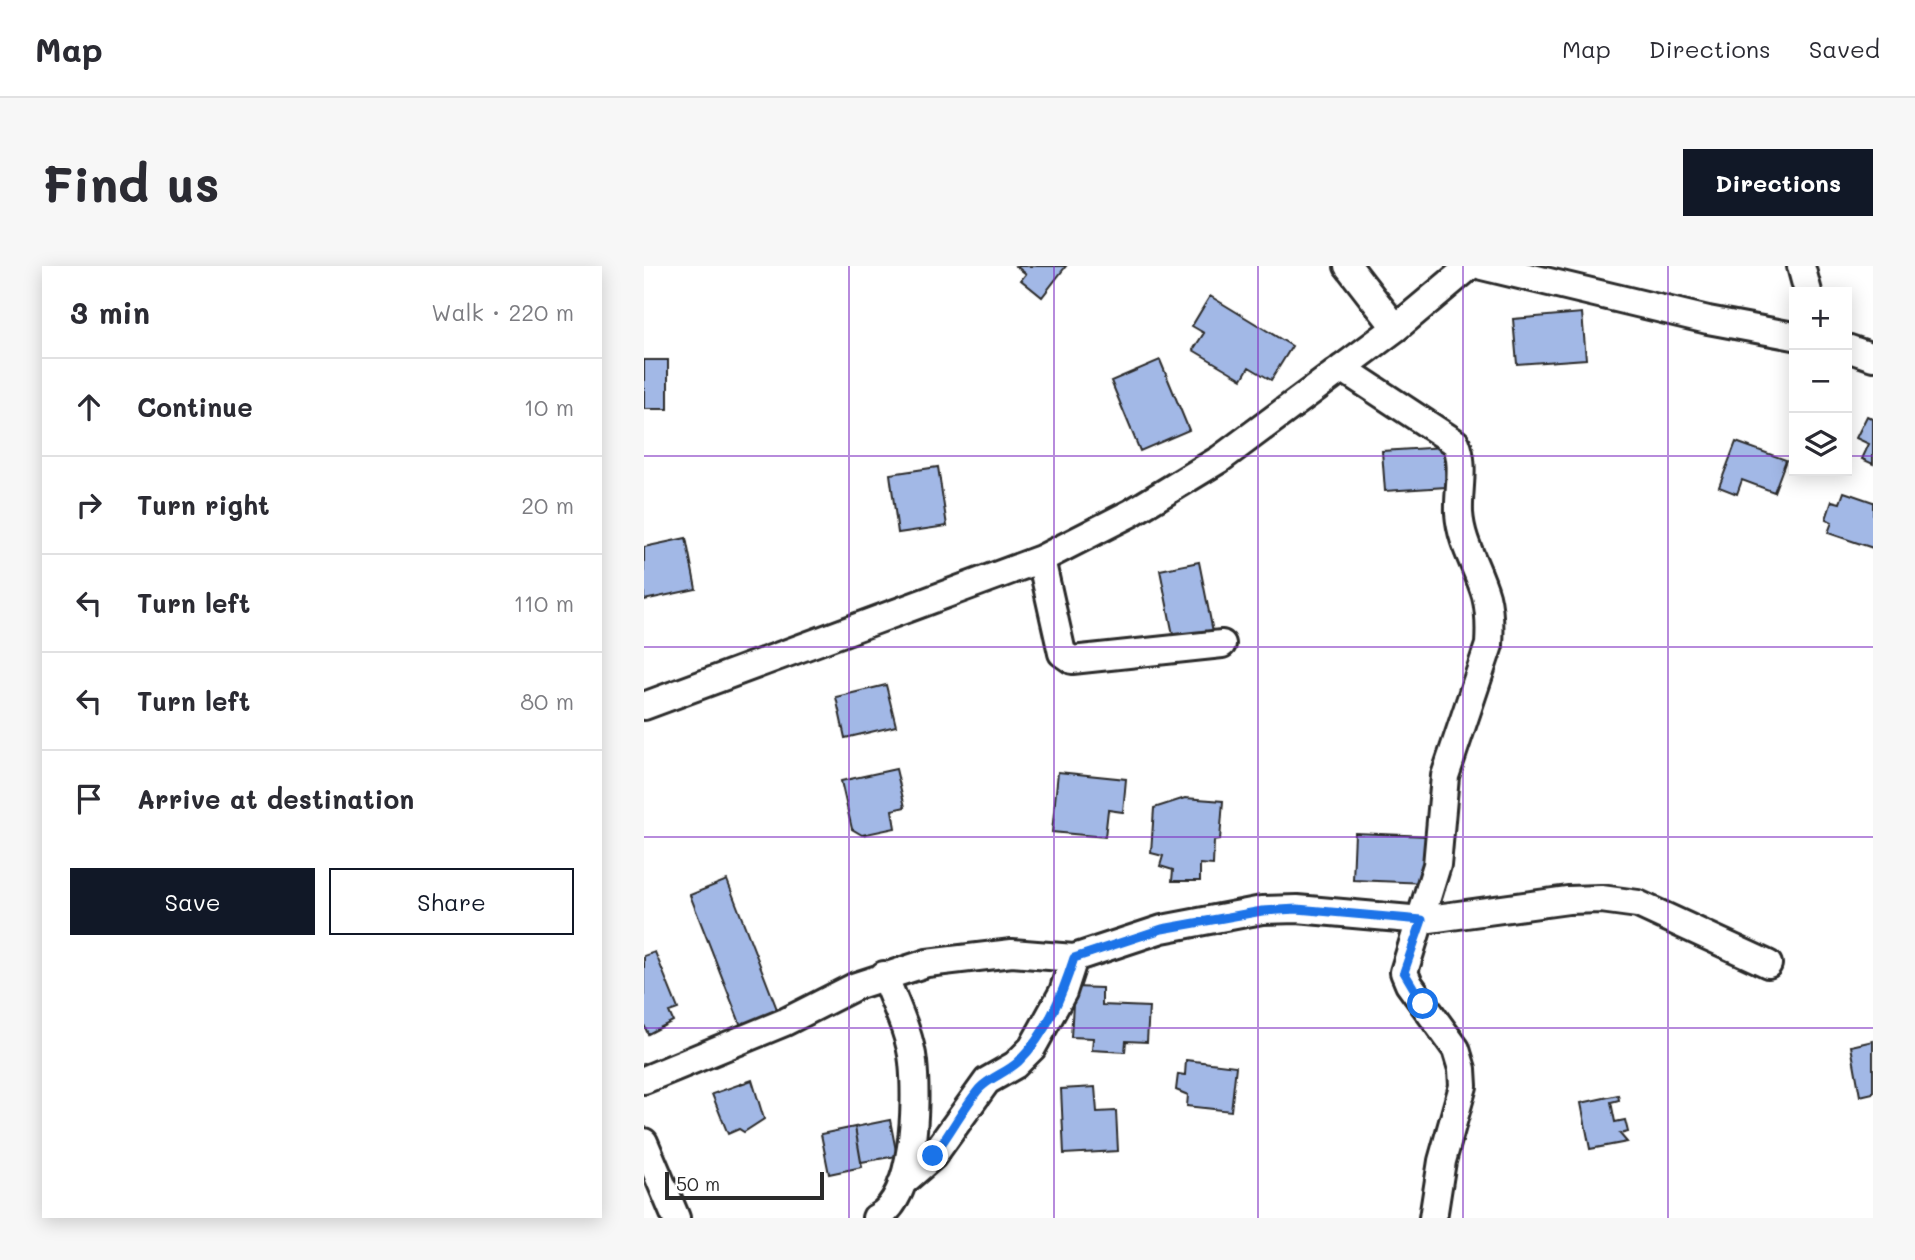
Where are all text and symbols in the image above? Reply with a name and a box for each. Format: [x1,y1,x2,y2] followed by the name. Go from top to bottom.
[35,27,103,70] text: Map
[1562,33,1611,64] text: Map
[1649,33,1771,64] text: Directions
[1809,33,1880,64] text: Saved
[1683,149,1873,216] button: Directions
[42,151,220,214] text: Find us
[1789,287,1852,476] map controls
[1789,287,1852,350] button: +
[70,292,150,332] text: 3 min
[431,297,574,327] text: Walk · 220 m
[1789,350,1852,413] button: −
[70,388,108,426] icon: ahead
[137,390,253,424] text: Continue
[524,392,574,422] text: 10 m
[1789,413,1852,476] button: layers
[70,486,108,524] icon: right
[137,488,270,522] text: Turn right
[521,490,574,520] text: 20 m
[70,584,108,622] icon: left
[137,586,250,620] text: Turn left
[514,588,574,618] text: 110 m
[70,682,108,720] icon: left
[137,684,250,718] text: Turn left
[520,686,574,716] text: 80 m
[70,780,108,818] icon: arrive
[137,782,414,816] text: Arrive at destination
[70,868,315,935] button: Save
[329,868,574,935] button: Share
[1407,988,1438,1019] route start
[917,1140,948,1171] route end
[665,1169,824,1201] scale bar
[676,1171,720,1196] text: 50 m

